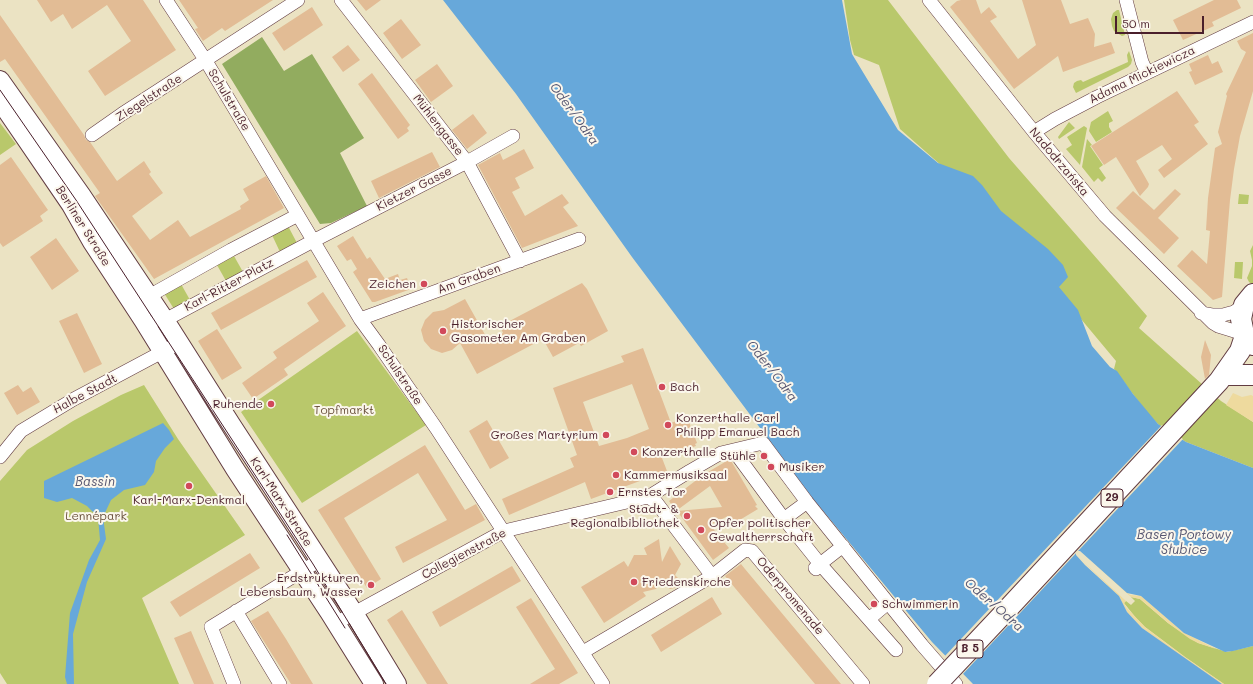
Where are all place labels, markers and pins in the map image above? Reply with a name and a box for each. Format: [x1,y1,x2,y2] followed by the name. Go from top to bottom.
[369,277,416,291] place label: Zeichen
[419,279,429,289] marker: Zeichen
[451,317,586,345] place label: Historischer Gasometer Am Graben
[438,326,448,336] marker: Historischer Gasometer Am Graben
[670,380,699,394] place label: Bach
[657,382,667,392] marker: Bach
[213,397,263,411] place label: Ruhende
[266,399,276,409] marker: Ruhende
[676,411,799,439] place label: Konzerthalle Carl Philipp Emanuel Bach
[663,420,673,430] marker: Konzerthalle Carl Philipp Emanuel Bach
[491,428,598,442] place label: Großes Martyrium
[601,430,611,440] marker: Großes Martyrium
[642,445,716,459] place label: Konzerthalle
[629,447,639,457] marker: Konzerthalle
[720,449,756,463] place label: Stühle
[759,451,769,461] marker: Stühle
[779,460,824,474] place label: Musiker
[766,462,776,472] marker: Musiker
[624,468,727,482] place label: Kammermusiksaal
[611,470,621,480] marker: Kammermusiksaal
[184,481,194,491] marker: Karl-Marx-Denkmal
[618,485,686,499] place label: Ernstes Tor
[605,487,615,497] marker: Ernstes Tor
[133,493,245,507] place label: Karl-Marx-Denkmal
[570,502,679,530] place label: Stadt- & Regionalbibliothek
[682,511,692,521] marker: Stadt- & Regionalbibliothek
[709,516,814,544] place label: Opfer politischer Gewaltherrschaft
[696,525,706,535] marker: Opfer politischer Gewaltherrschaft
[240,571,363,599] place label: Erdstrukturen, Lebensbaum, Wasser
[642,575,731,589] place label: Friedenskirche
[629,577,639,587] marker: Friedenskirche
[366,580,376,590] marker: Erdstrukturen, Lebensbaum, Wasser
[882,597,958,611] place label: Schwimmerin
[869,599,879,609] marker: Schwimmerin

